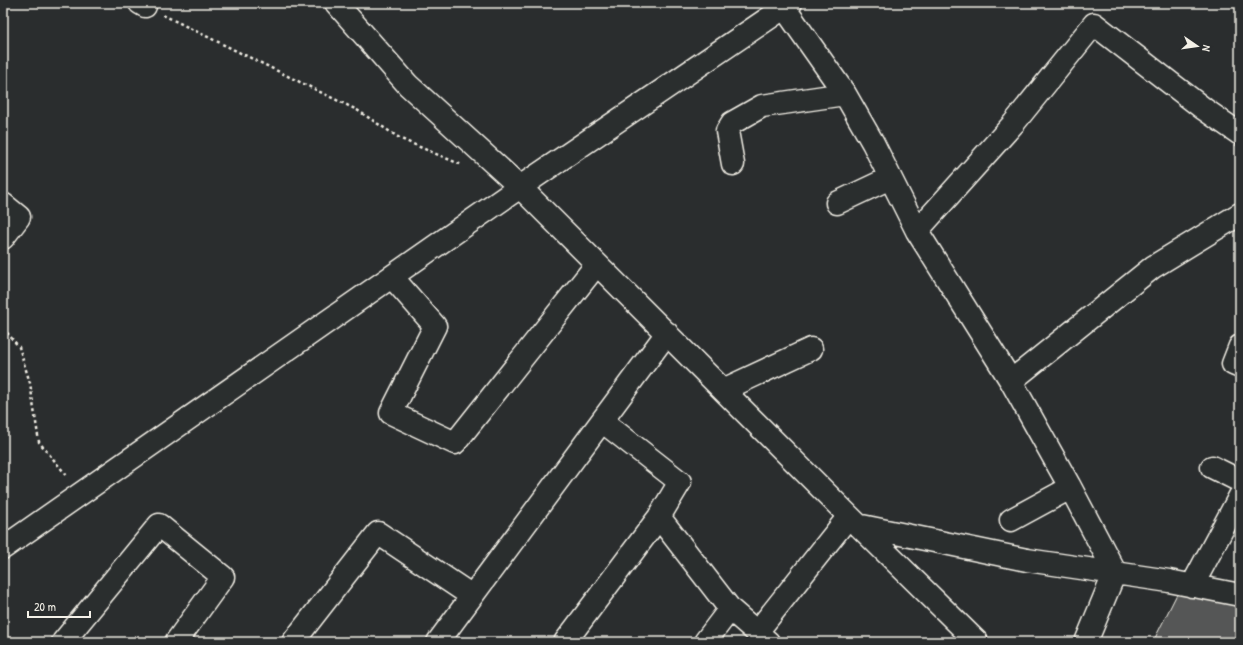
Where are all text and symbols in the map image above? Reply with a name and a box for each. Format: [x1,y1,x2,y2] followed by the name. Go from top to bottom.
[1177,26,1217,66] north arrow
[1199,44,1214,53] text: N
[28,593,90,619] scale bar
[34,598,56,615] text: 20 m

